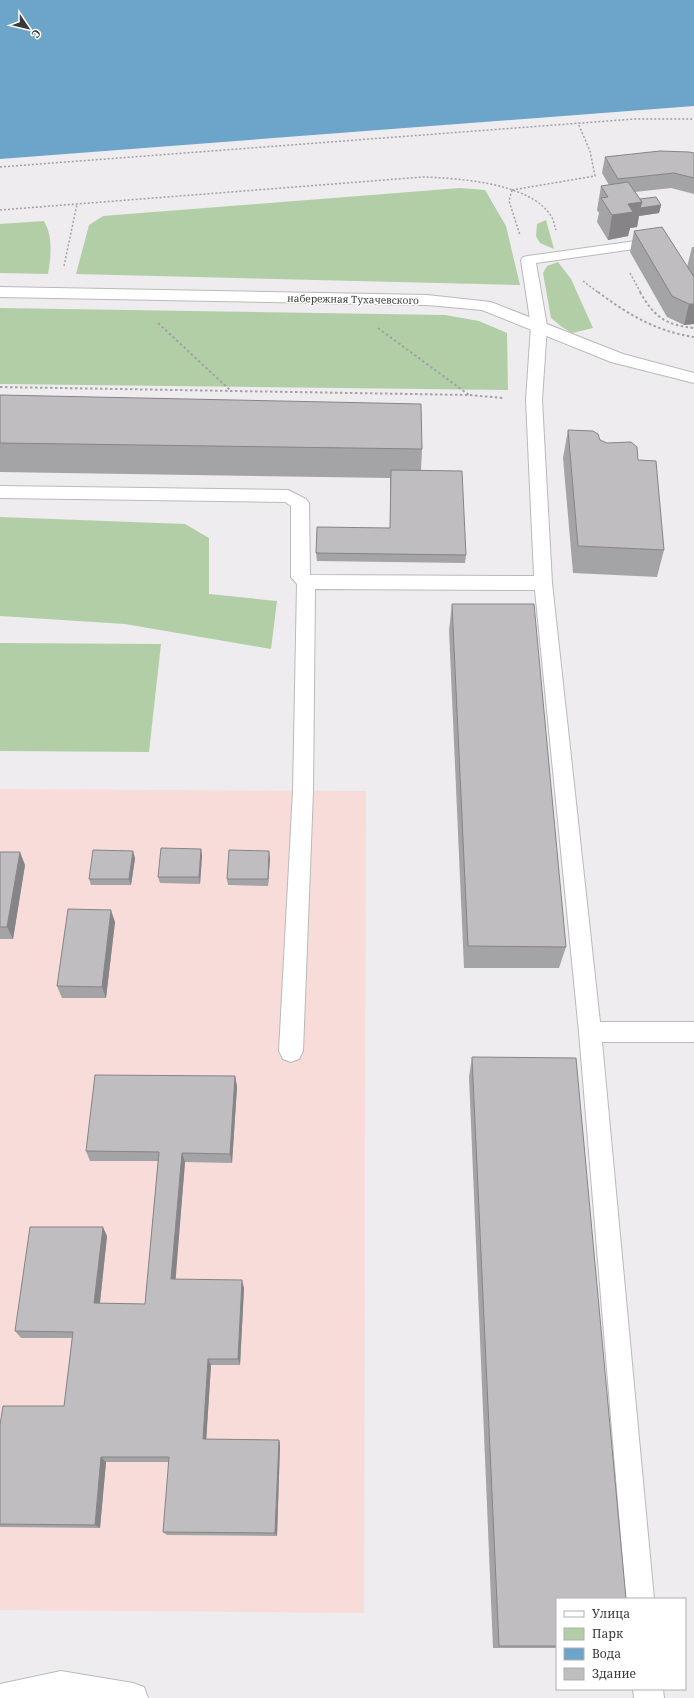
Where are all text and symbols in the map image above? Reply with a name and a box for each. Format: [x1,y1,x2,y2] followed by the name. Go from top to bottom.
[8,8,48,48] north arrow
[28,27,45,41] text: С
[287,291,419,307] street label: набережная Тухачевского
[556,1598,686,1690] legend
[592,1605,630,1622] text: Улица
[592,1625,624,1642] text: Парк
[592,1645,621,1662] text: Вода
[592,1665,636,1682] text: Здание

